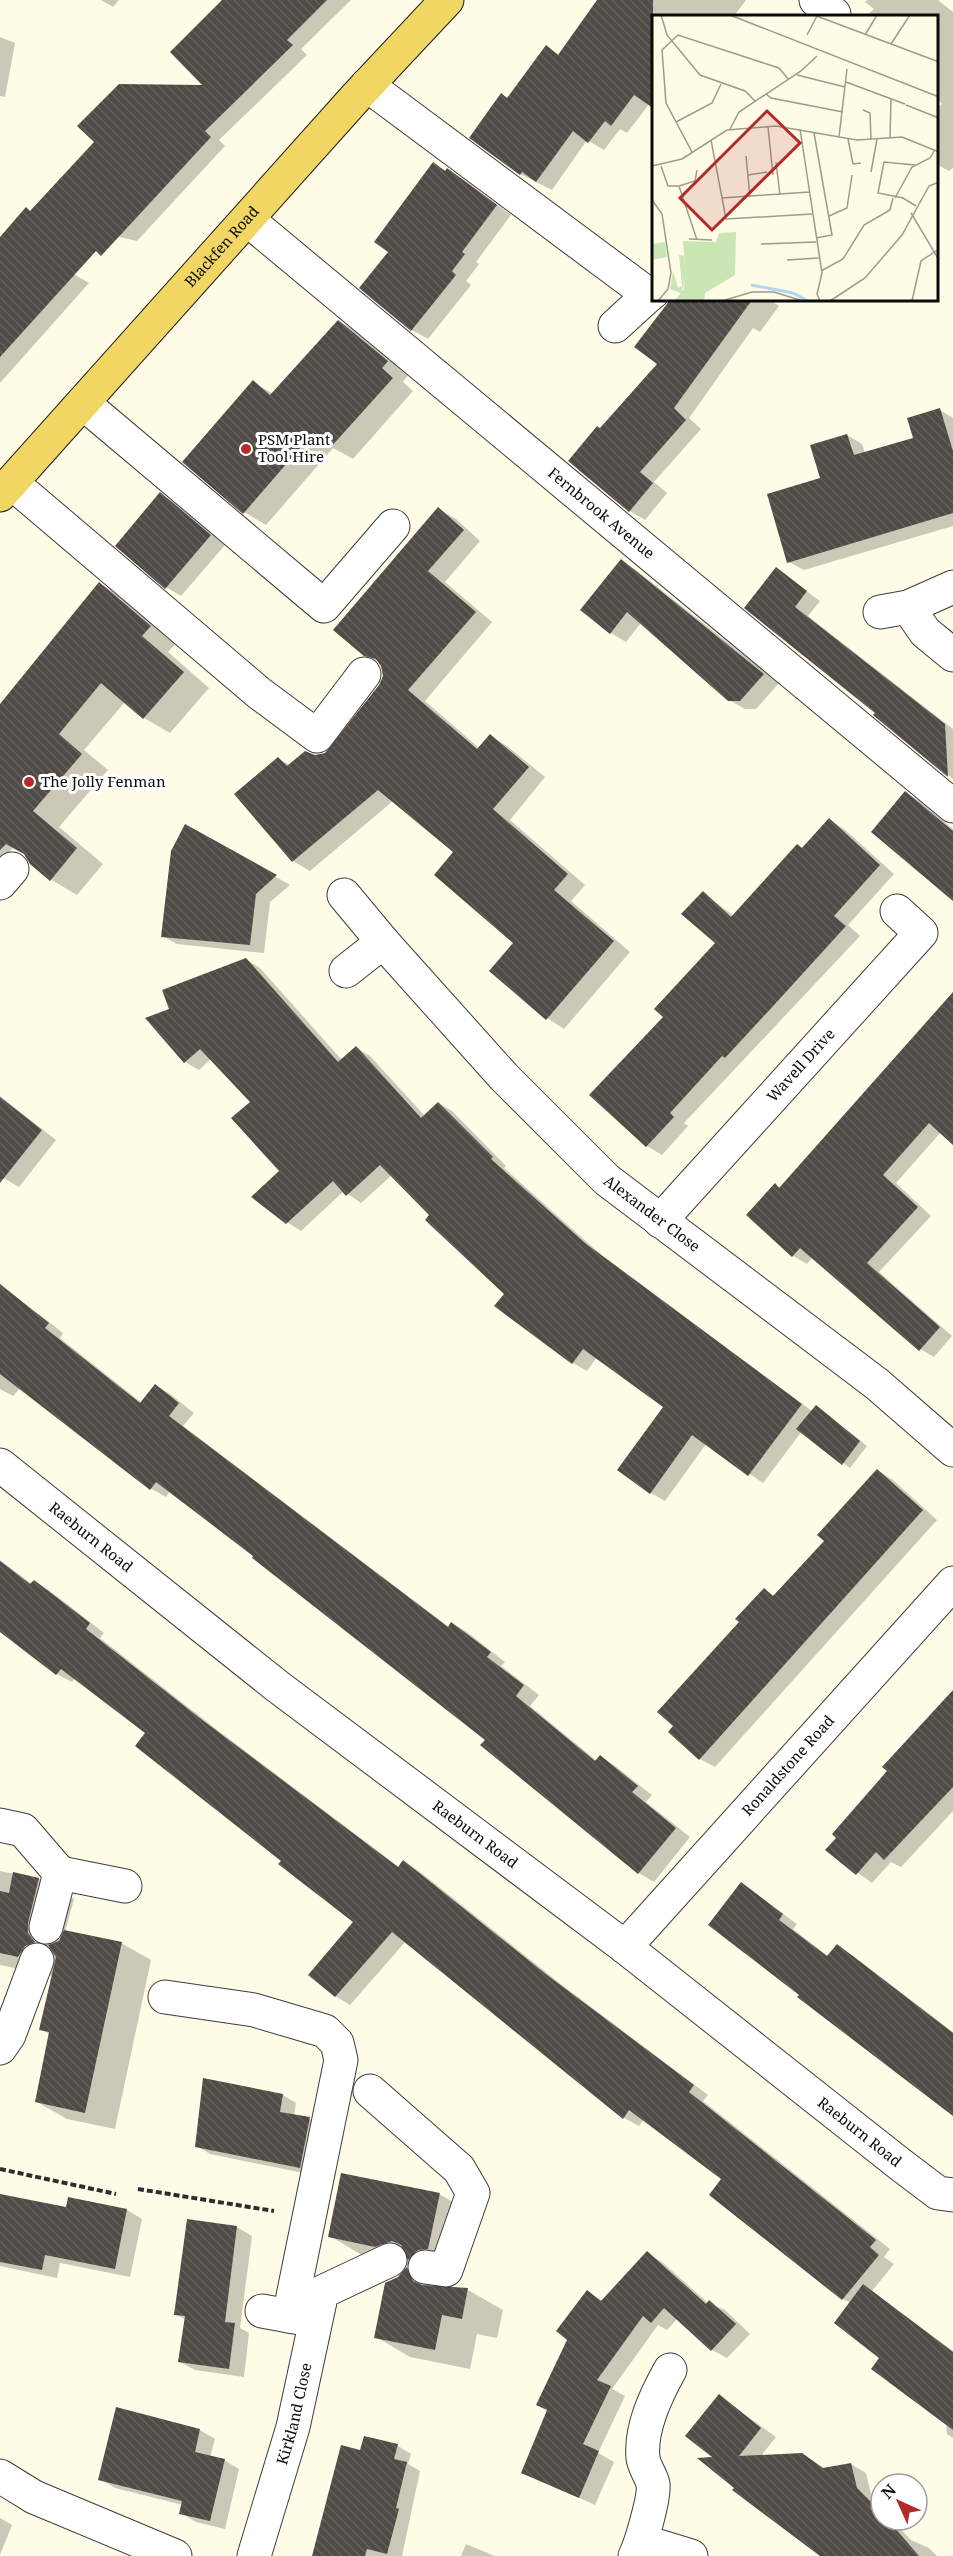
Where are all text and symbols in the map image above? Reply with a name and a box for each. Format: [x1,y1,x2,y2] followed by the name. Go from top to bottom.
[652,15,938,302] inset map
[180,201,263,291] street label: Blackfen Road
[258,429,330,466] place label: PSM Plant Tool Hire
[239,442,253,456] marker: PSM Plant Tool Hire
[544,462,659,563] street label: Fernbrook Avenue
[41,771,166,791] place label: The Jolly Fenman
[22,775,36,789] marker: The Jolly Fenman
[762,1024,839,1106] street label: Wavell Drive
[600,1170,704,1256] street label: Alexander Close
[45,1497,137,1576] street label: Raeburn Road
[737,1710,838,1820] street label: Ronaldstone Road
[429,1795,522,1872] street label: Raeburn Road
[814,2092,906,2171] street label: Raeburn Road
[271,2361,316,2467] street label: Kirkland Close
[869,2472,929,2532] north arrow
[876,2479,901,2504] text: N

